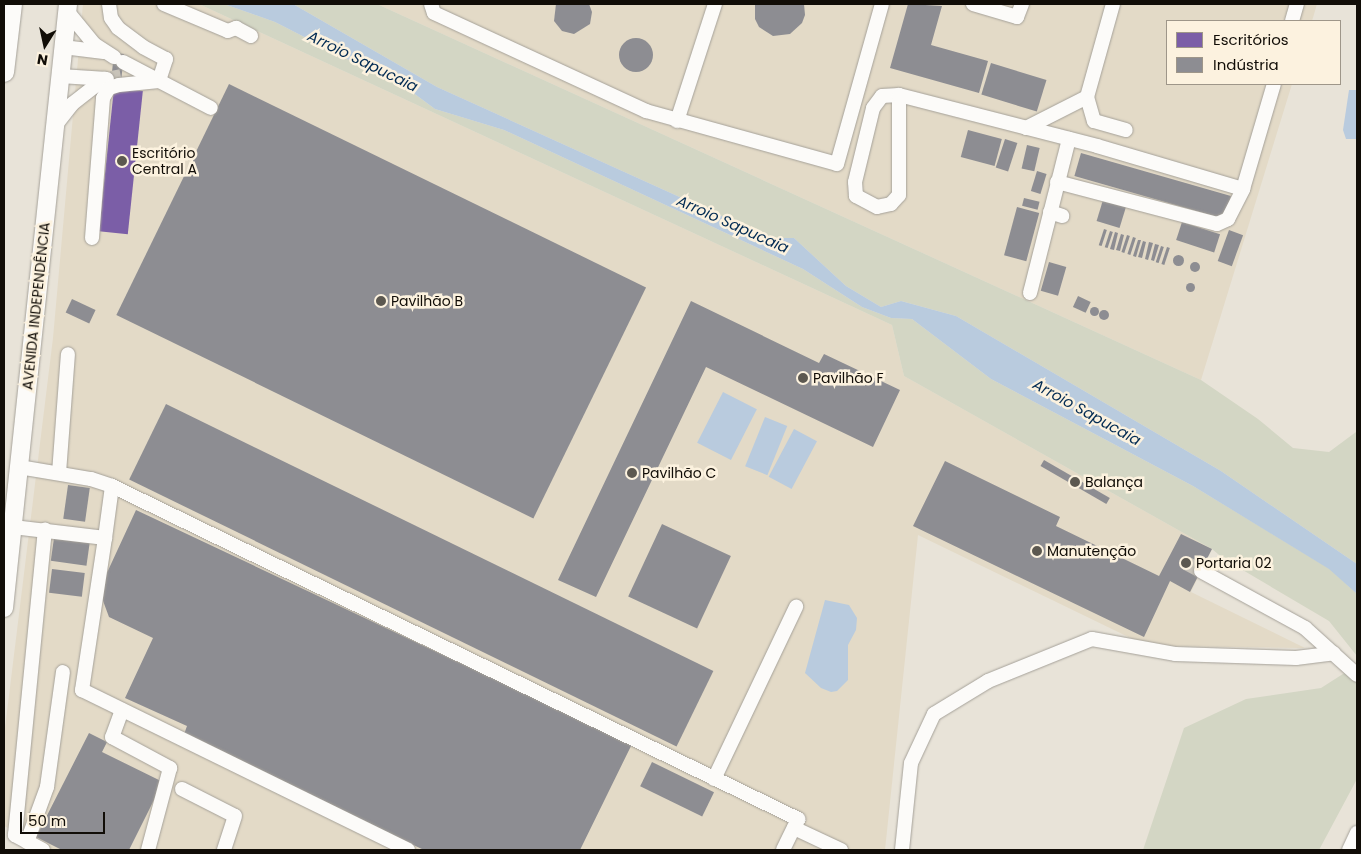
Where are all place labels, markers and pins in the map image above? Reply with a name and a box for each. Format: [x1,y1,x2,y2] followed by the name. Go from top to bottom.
[132,145,197,178] place label: Escritório Central A
[116,155,128,167] marker: Escritório Central A
[391,293,463,309] place label: Pavilhão B
[375,295,387,307] marker: Pavilhão B
[813,370,883,386] place label: Pavilhão F
[797,372,809,384] marker: Pavilhão F
[642,465,716,481] place label: Pavilhão C
[626,467,638,479] marker: Pavilhão C
[1085,474,1143,490] place label: Balança
[1069,476,1081,488] marker: Balança
[1047,543,1136,559] place label: Manutenção
[1031,545,1043,557] marker: Manutenção
[1196,555,1272,571] place label: Portaria 02
[1180,557,1192,569] marker: Portaria 02

